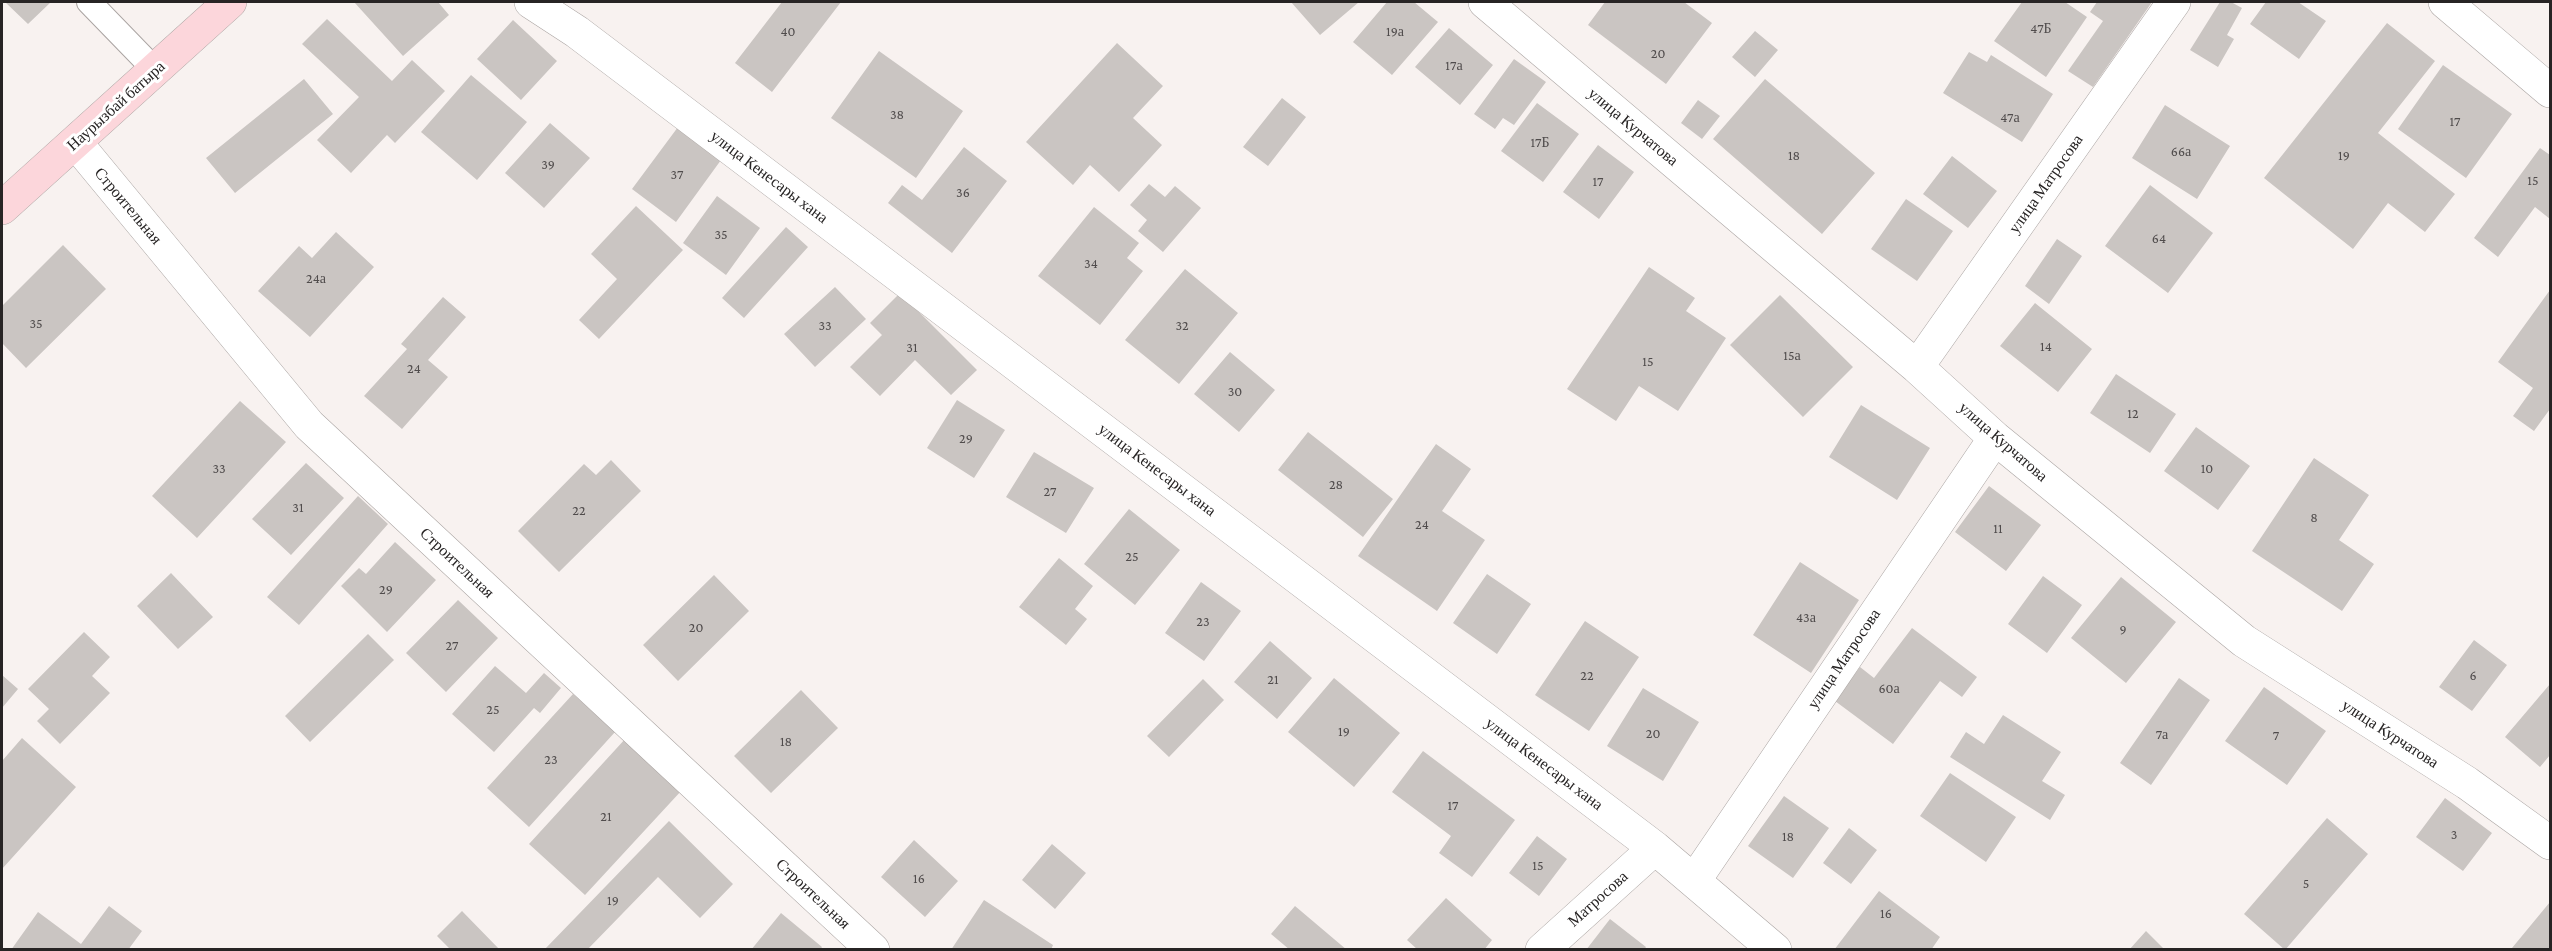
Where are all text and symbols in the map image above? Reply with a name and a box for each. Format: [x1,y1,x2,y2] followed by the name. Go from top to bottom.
[2030,21,2052,37] house number: 47Б
[780,24,796,40] house number: 40
[1386,24,1404,40] house number: 19а
[1651,46,1665,62] house number: 20
[63,57,169,155] street label: Наурызбай батыра
[1445,58,1463,74] house number: 17а
[1584,84,1682,170] street label: улица Курчатова
[890,107,904,123] house number: 38
[2000,110,2020,126] house number: 47а
[2449,114,2461,130] house number: 17
[706,126,832,228] street label: улица Кенесары хана
[2005,131,2087,237] street label: улица Матросова
[1530,135,1550,151] house number: 17Б
[2171,144,2191,160] house number: 66а
[1788,148,1800,164] house number: 18
[2338,148,2350,164] house number: 19
[541,157,555,173] house number: 39
[90,164,166,248] street label: Строительная
[671,167,683,183] house number: 37
[2527,173,2539,189] house number: 15
[1592,174,1604,190] house number: 17
[956,185,970,201] house number: 36
[714,227,728,243] house number: 35
[2152,231,2166,247] house number: 64
[1084,256,1098,272] house number: 34
[306,271,326,287] house number: 24а
[29,316,43,332] house number: 35
[818,318,832,334] house number: 33
[1175,318,1189,334] house number: 32
[2040,339,2052,355] house number: 14
[906,340,918,356] house number: 31
[1783,348,1801,364] house number: 15а
[1642,354,1654,370] house number: 15
[407,361,421,377] house number: 24
[1228,384,1242,400] house number: 30
[1955,398,2051,486] street label: улица Курчатова
[2127,406,2139,422] house number: 12
[1094,419,1220,521] street label: улица Кенесары хана
[959,431,973,447] house number: 29
[212,461,226,477] house number: 33
[2201,461,2213,477] house number: 10
[1329,477,1343,493] house number: 28
[1044,484,1056,500] house number: 27
[292,500,304,516] house number: 31
[572,503,586,519] house number: 22
[2310,510,2318,526] house number: 8
[1415,517,1429,533] house number: 24
[1993,521,2003,537] house number: 11
[416,524,498,602] street label: Строительная
[1125,549,1139,565] house number: 25
[379,582,393,598] house number: 29
[1803,605,1885,713] street label: улица Матросова
[1796,610,1816,626] house number: 43а
[1196,614,1210,630] house number: 23
[689,620,703,636] house number: 20
[2119,622,2127,638] house number: 9
[446,638,458,654] house number: 27
[1580,668,1594,684] house number: 22
[2469,668,2477,684] house number: 6
[1267,672,1279,688] house number: 21
[1878,681,1900,697] house number: 60а
[2338,696,2442,772] street label: улица Курчатова
[486,702,500,718] house number: 25
[1481,713,1607,815] street label: улица Кенесары хана
[1338,724,1350,740] house number: 19
[1646,726,1660,742] house number: 20
[2156,727,2168,743] house number: 7а
[2273,728,2279,744] house number: 7
[780,734,792,750] house number: 18
[544,752,558,768] house number: 23
[1447,798,1459,814] house number: 17
[600,809,612,825] house number: 21
[2451,827,2457,843] house number: 3
[1782,829,1794,845] house number: 18
[772,855,854,933] street label: Строительная
[1532,858,1544,874] house number: 15
[1564,867,1632,931] street label: Матросова
[913,871,925,887] house number: 16
[2303,876,2309,892] house number: 5
[607,893,619,909] house number: 19
[1880,906,1892,922] house number: 16

